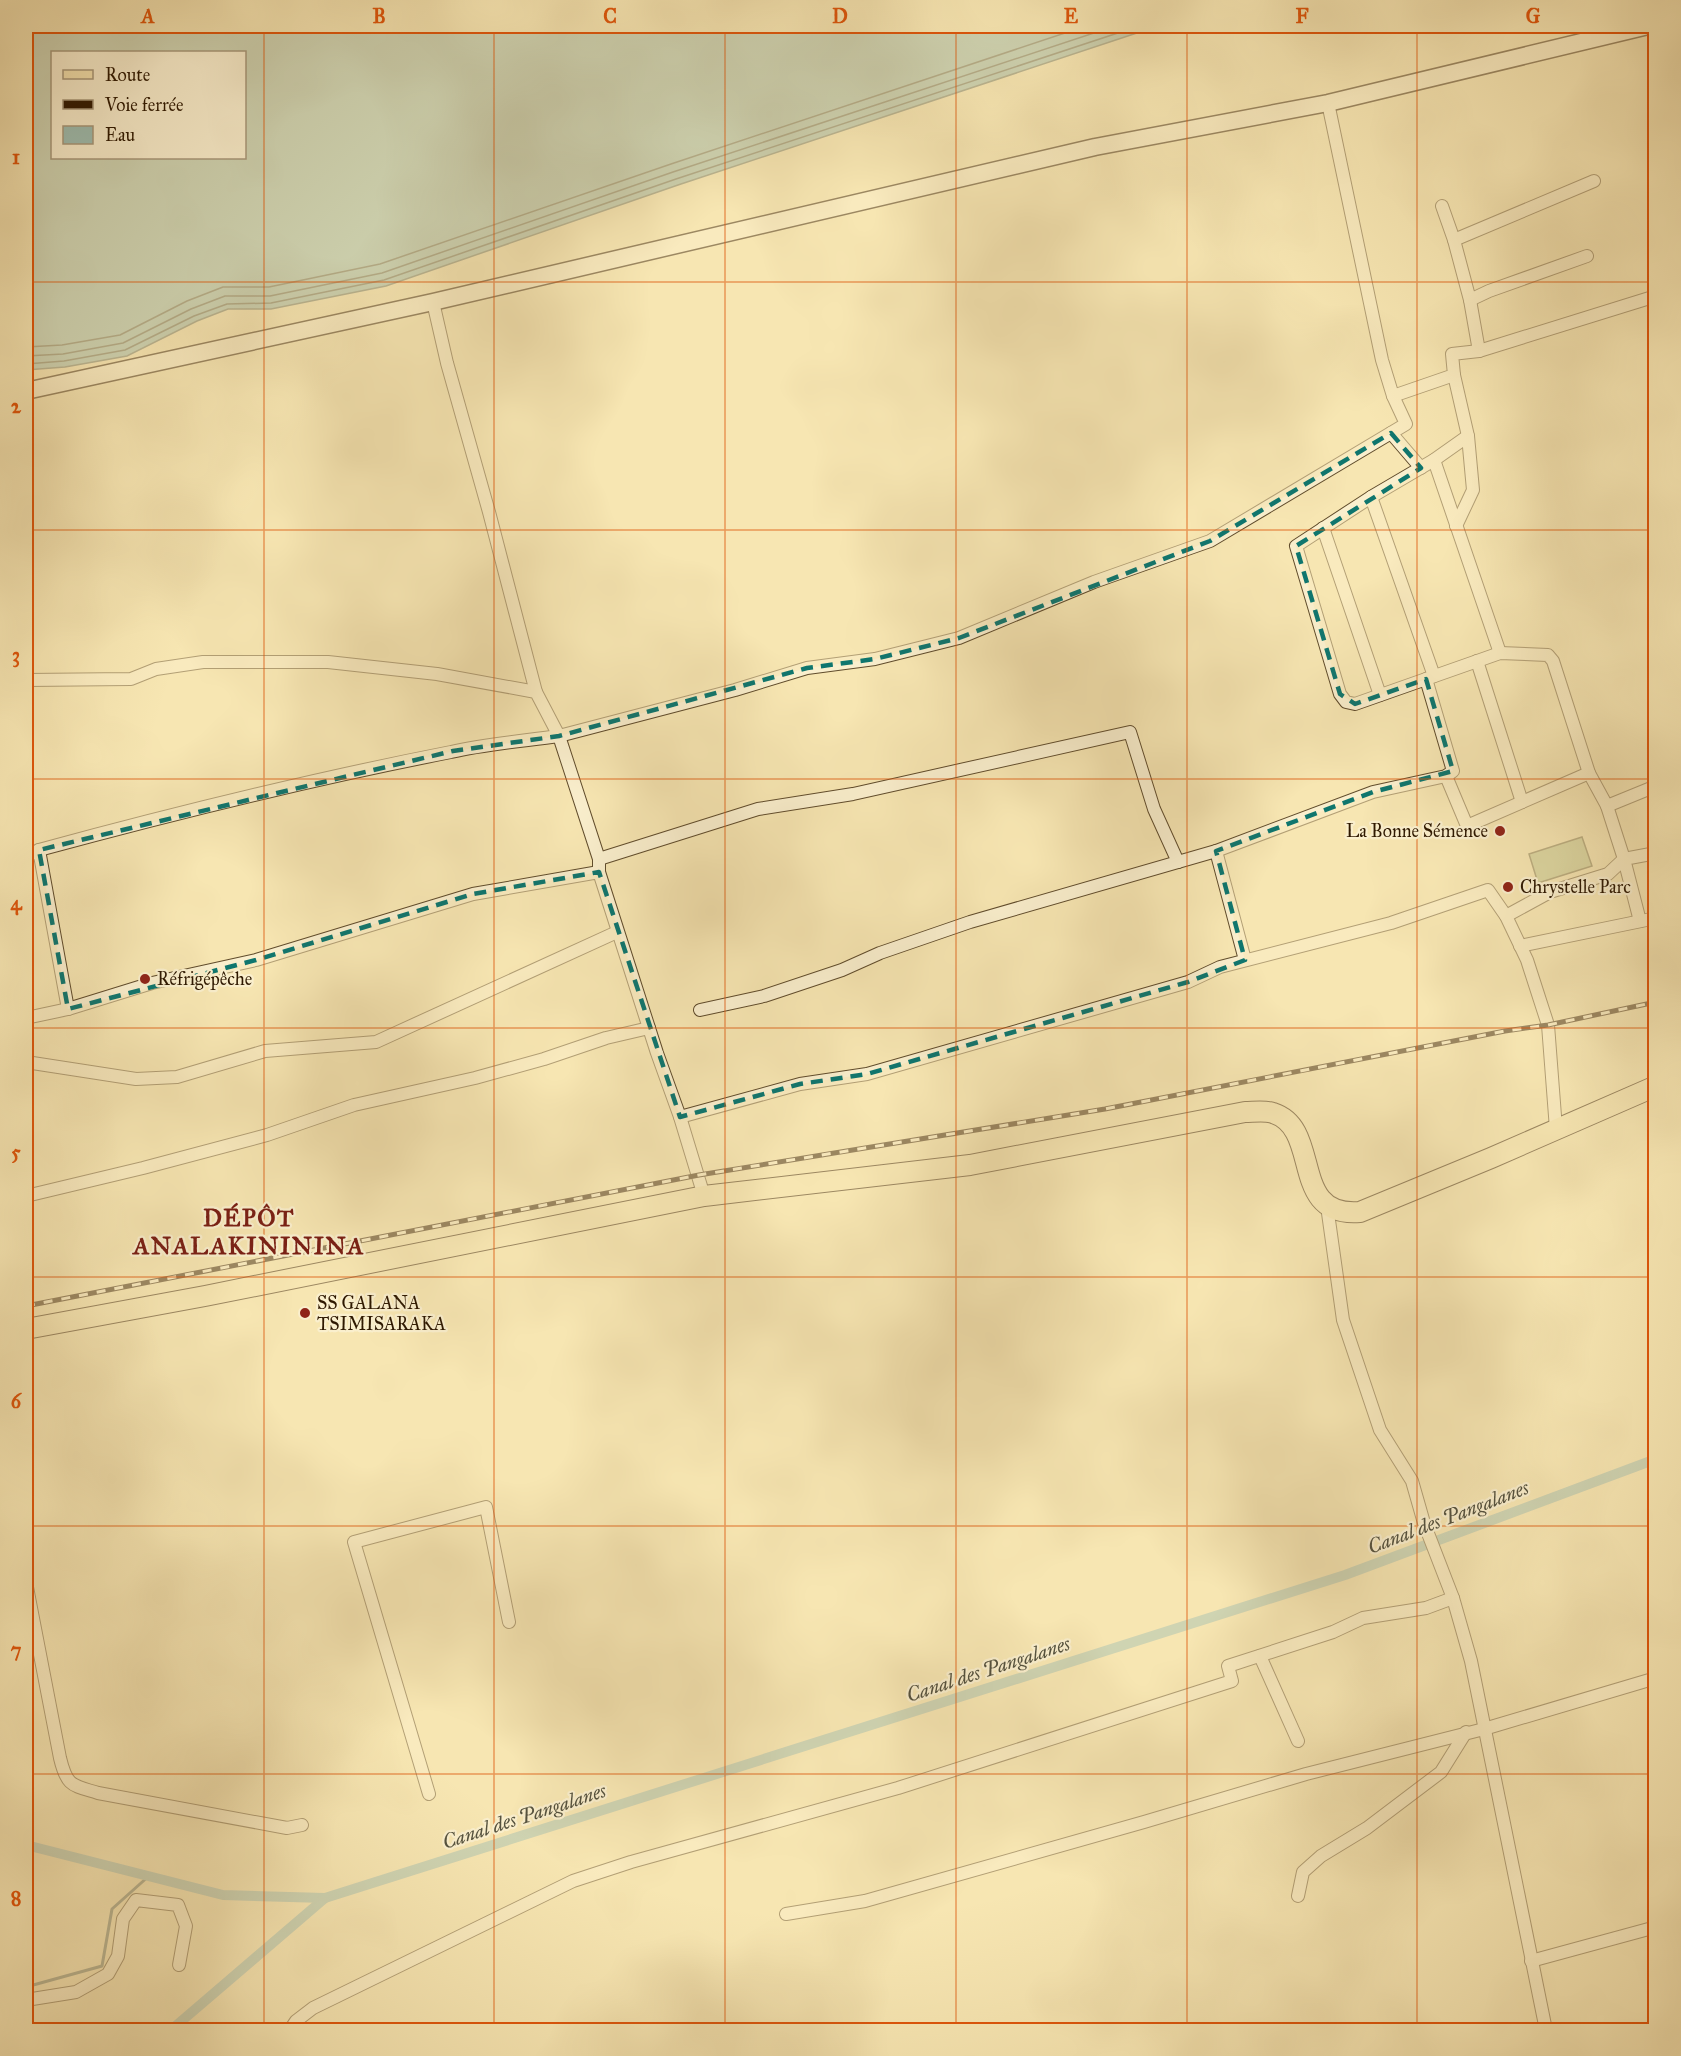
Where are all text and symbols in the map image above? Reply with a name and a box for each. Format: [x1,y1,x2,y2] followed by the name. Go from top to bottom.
[139,4,155,28] text: A
[372,4,386,28] text: B
[603,4,617,28] text: C
[832,4,848,28] text: D
[1064,4,1079,28] text: E
[1295,4,1309,28] text: F
[1526,4,1541,28] text: G
[51,51,246,159] legend
[105,64,150,86] text: Route
[104,94,184,116] text: Voie ferrée
[105,124,135,146] text: Eau
[12,145,20,169] text: 1
[11,394,22,418] text: 2
[12,643,20,668] text: 3
[1346,820,1488,842] place label: La Bonne Sémence
[1493,824,1507,838] marker: La Bonne Sémence
[1520,876,1631,898] place label: Chrystelle Parc
[1501,880,1515,894] marker: Chrystelle Parc
[10,891,22,916] text: 4
[157,968,252,991] place label: Réfrigépêche
[138,972,152,986] marker: Réfrigépêche
[11,1140,21,1164] text: 5
[131,1202,365,1261] district label: DÉPÔT ANALAKINININA
[317,1292,446,1335] place label: SS GALANA TSIMISARAKA
[298,1306,312,1320] marker: SS GALANA TSIMISARAKA
[11,1389,23,1413] text: 6
[1364,1475,1533,1559] water label: Canal des Pangalanes
[903,1631,1074,1707] water label: Canal des Pangalanes
[11,1638,22,1662] text: 7
[439,1778,610,1854] water label: Canal des Pangalanes
[11,1886,21,1910] text: 8

